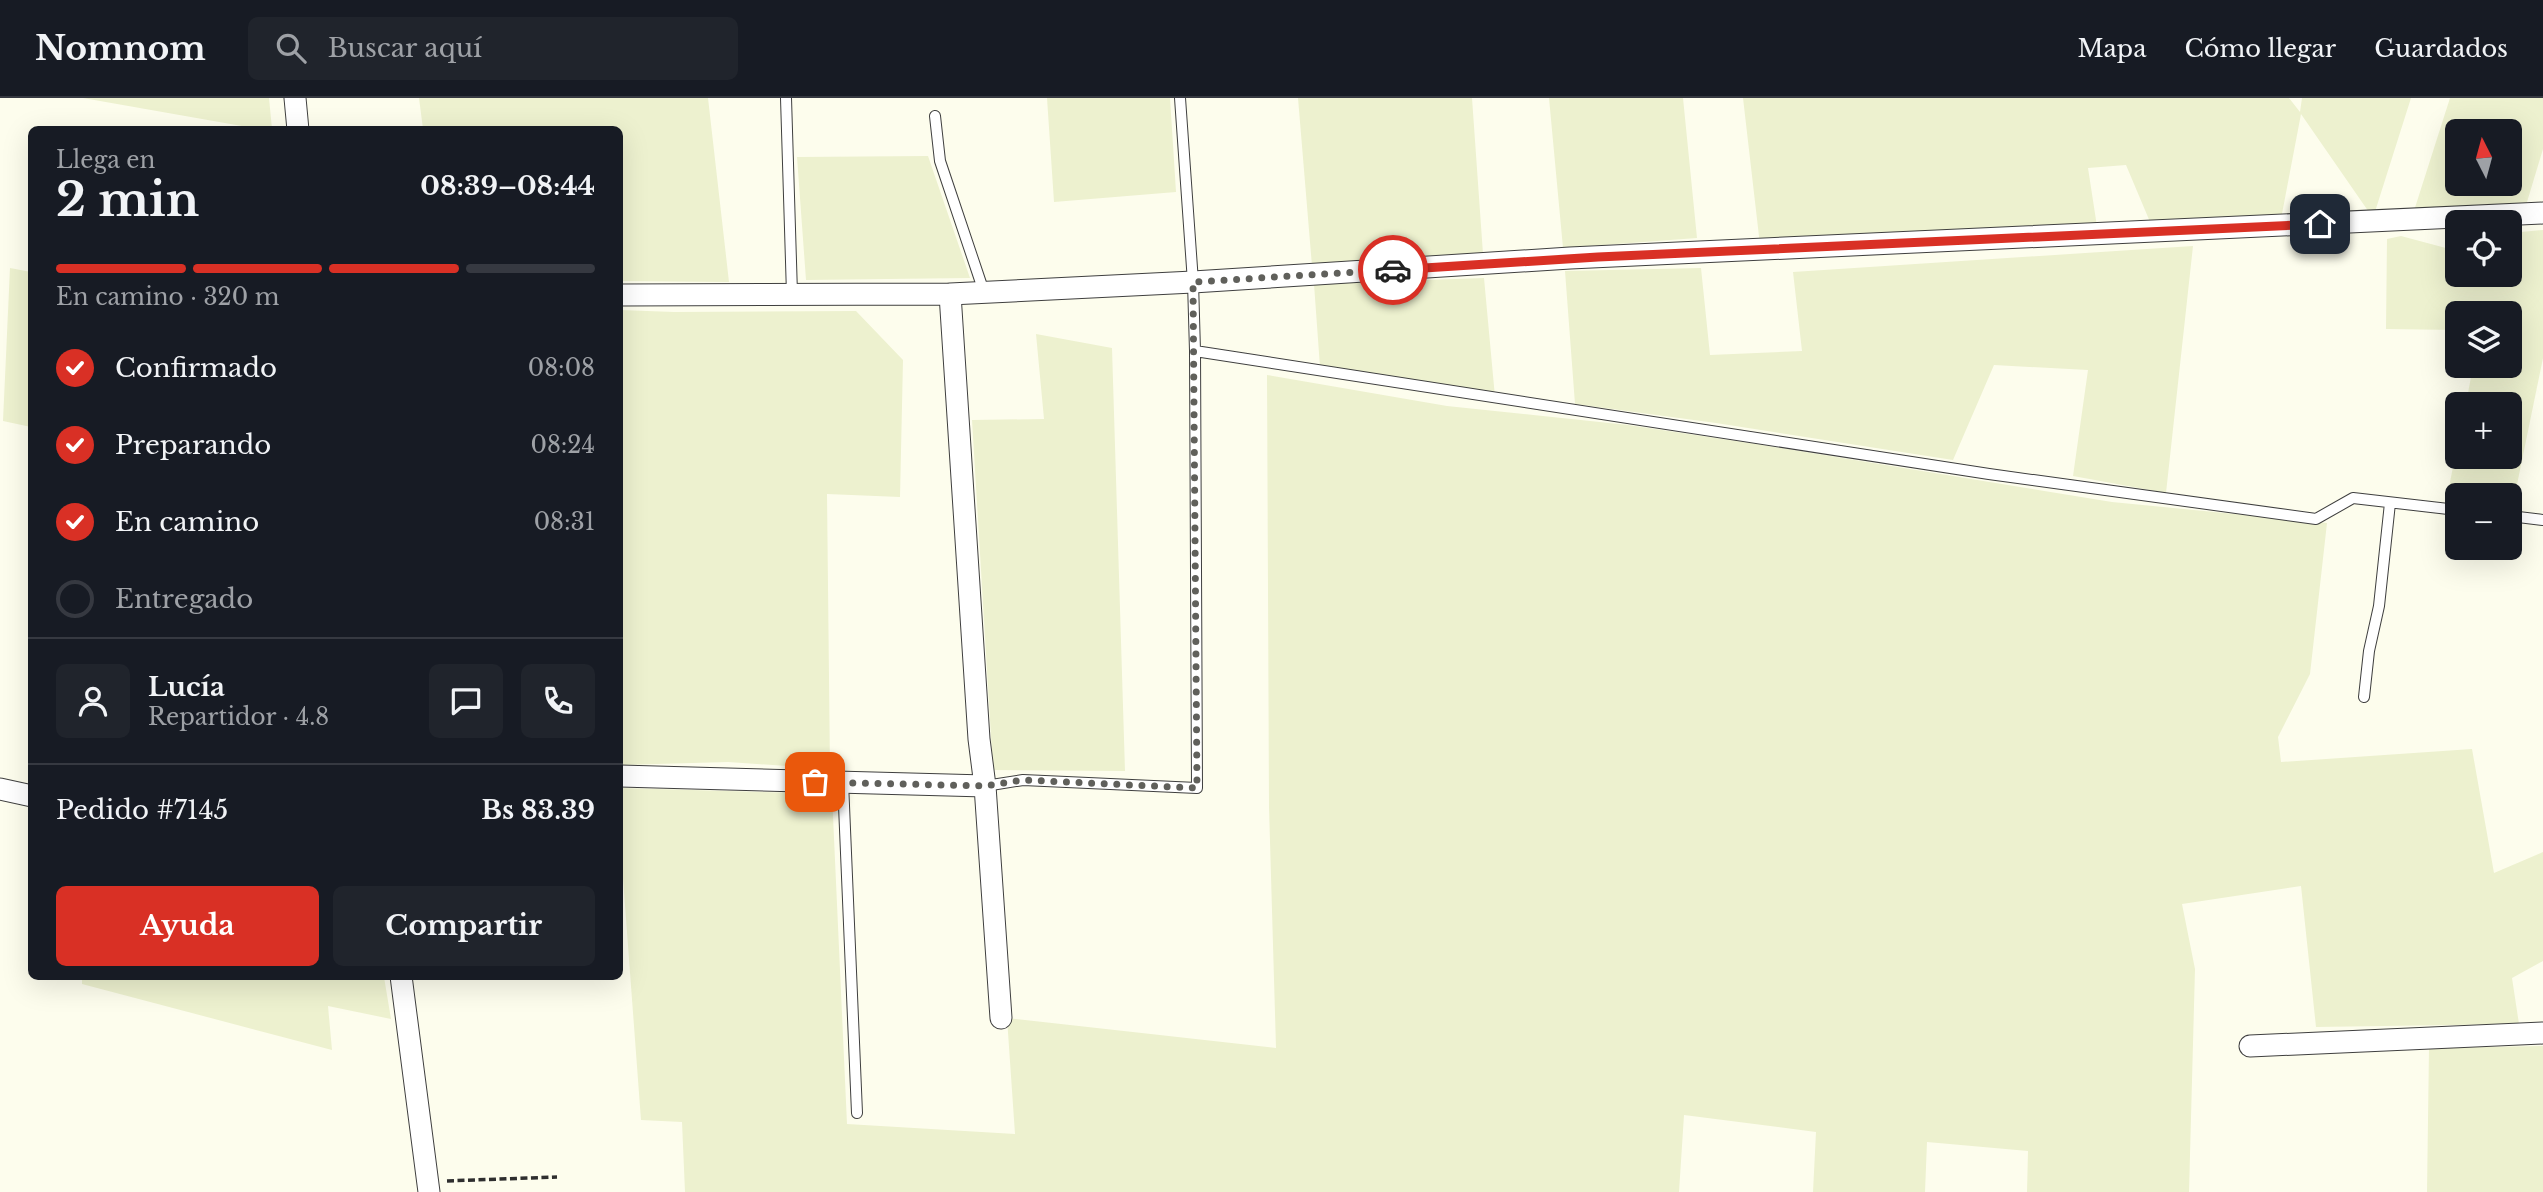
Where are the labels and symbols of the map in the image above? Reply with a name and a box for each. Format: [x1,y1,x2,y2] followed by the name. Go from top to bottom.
[2445,119,2522,196] north arrow
[2290,194,2350,254] pin
[1358,235,1428,305] courier
[785,752,845,812] pin

